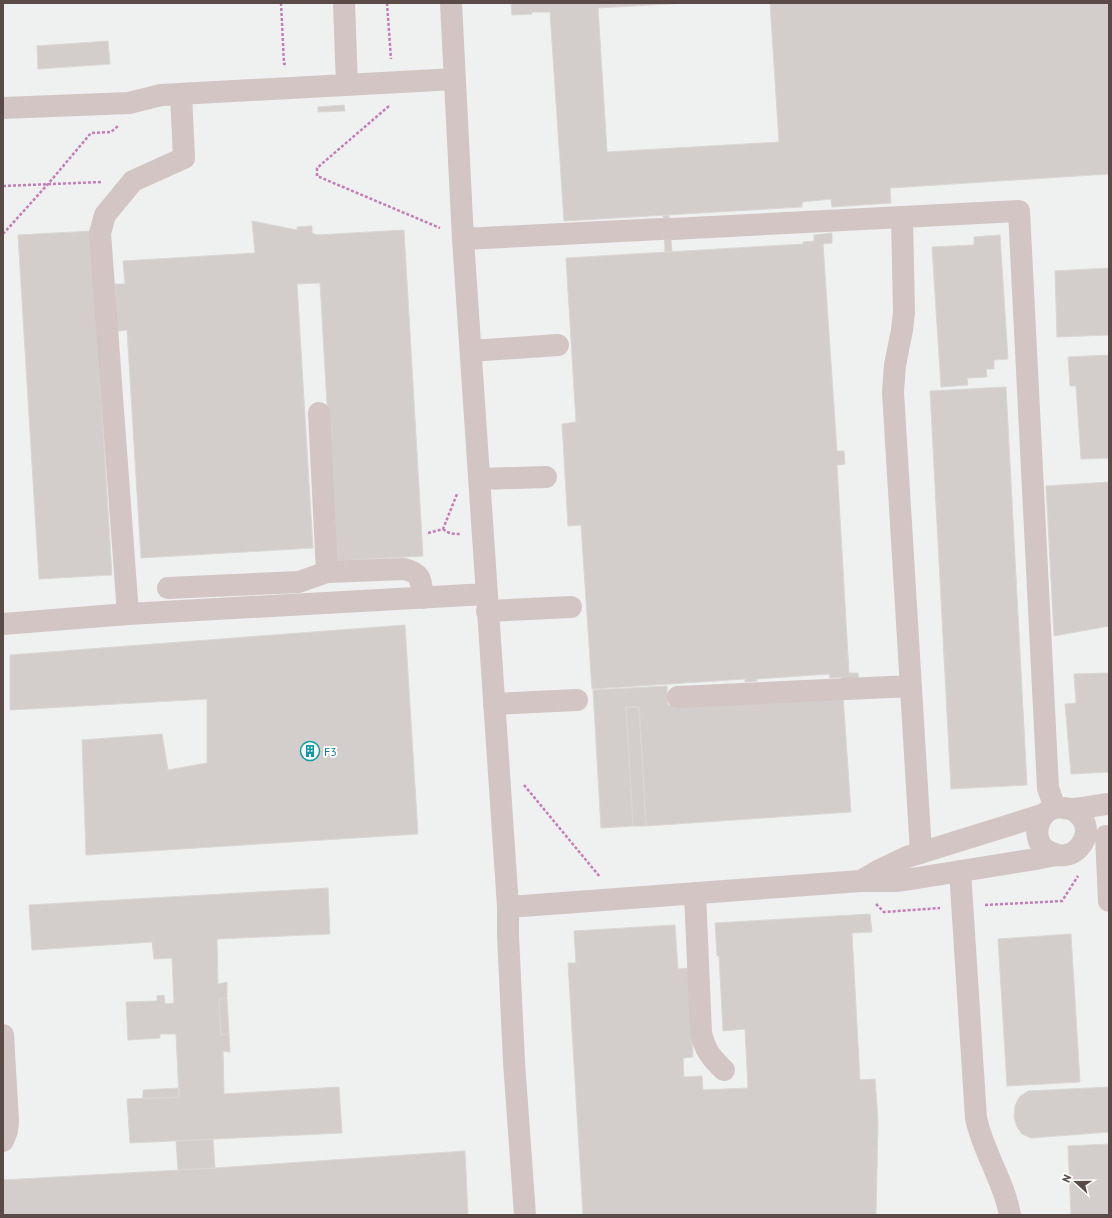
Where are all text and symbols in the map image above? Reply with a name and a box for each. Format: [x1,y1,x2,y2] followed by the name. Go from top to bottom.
[299,740,321,762] building icon: F3
[324,744,337,759] place label: F3
[1056,1162,1096,1202] north arrow
[1059,1173,1074,1184] text: N

